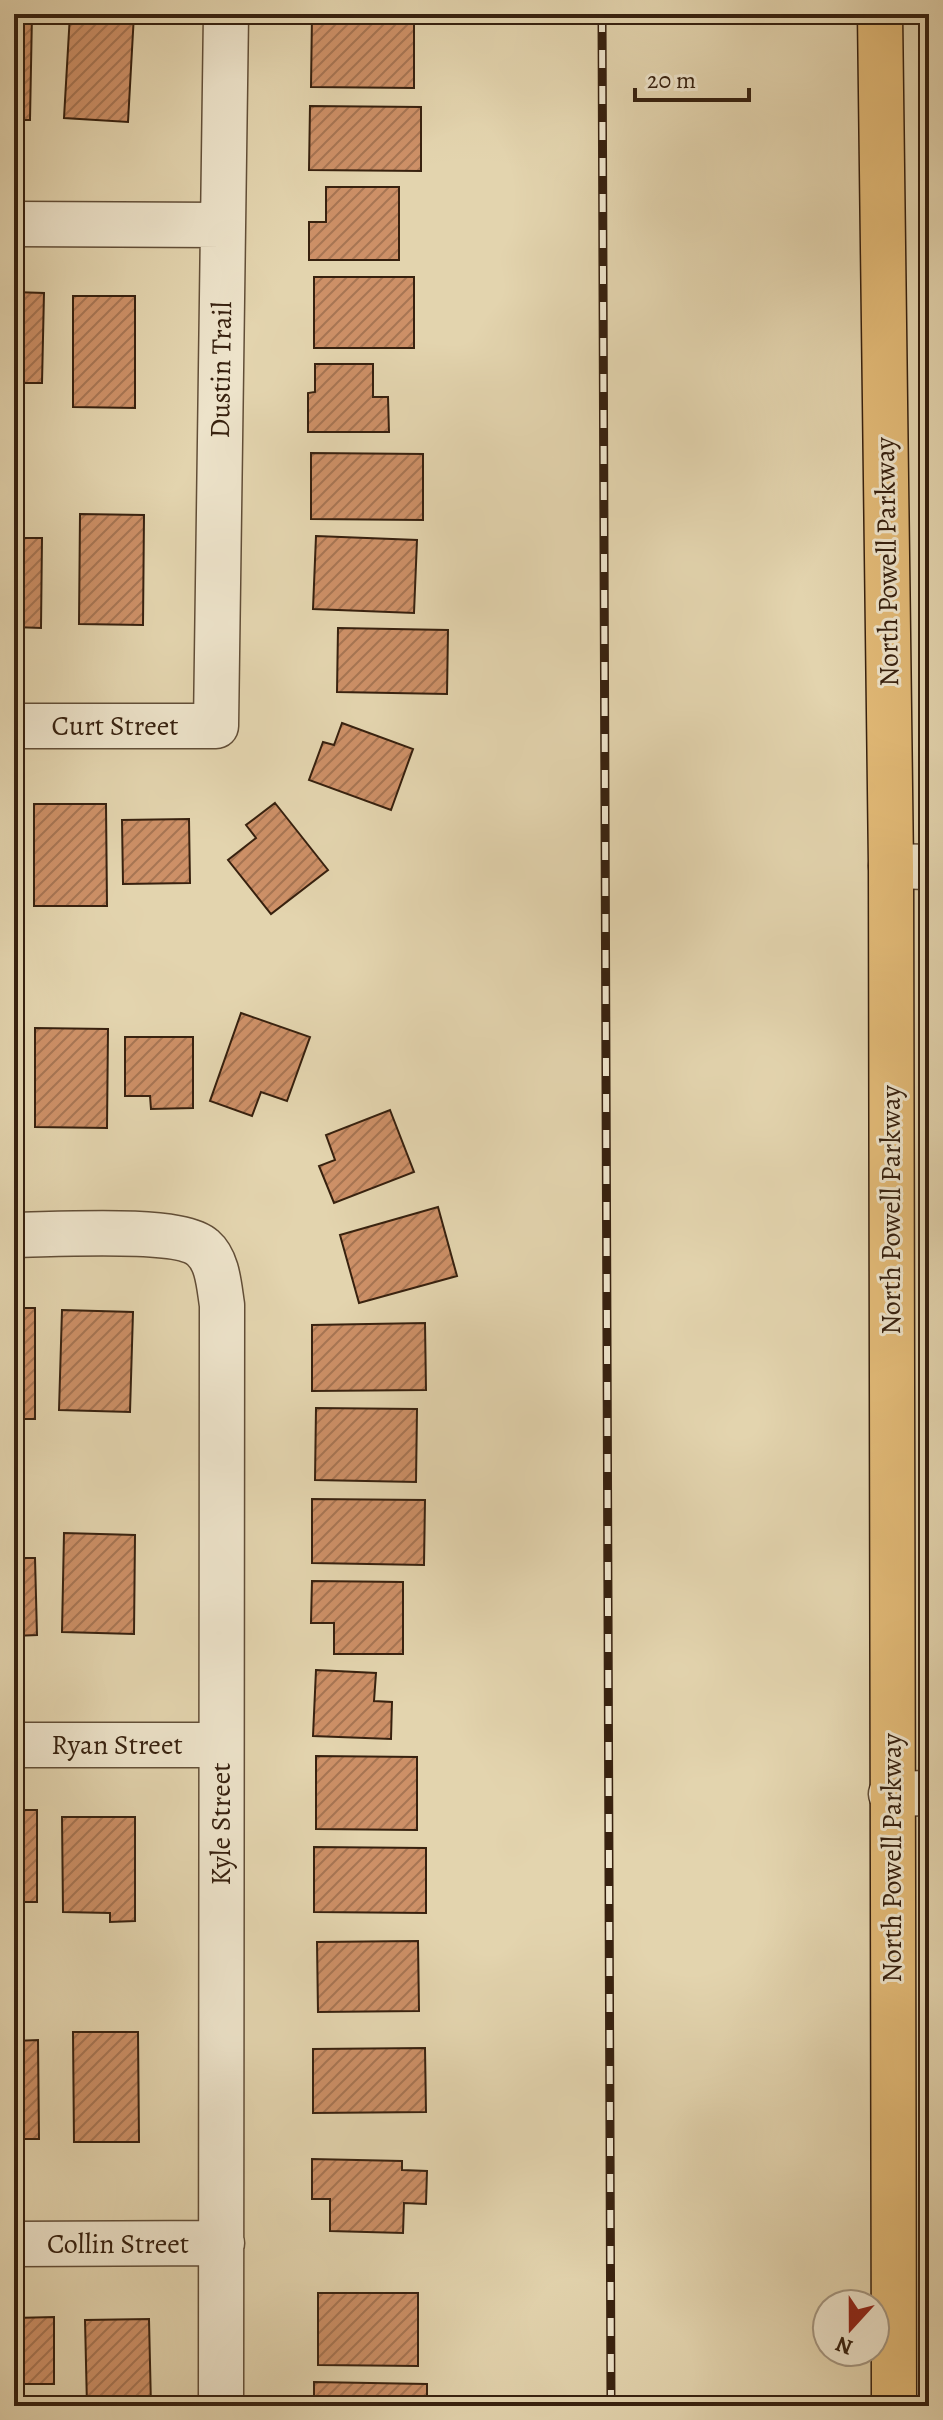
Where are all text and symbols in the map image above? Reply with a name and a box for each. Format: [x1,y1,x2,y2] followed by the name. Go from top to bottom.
[635,52,749,102] scale bar
[647,64,696,96] text: 20 m
[201,301,241,439] street label: Dustin Trail
[866,436,908,687] street label: North Powell Parkway
[51,707,179,745] street label: Curt Street
[872,1085,910,1335] street label: North Powell Parkway
[51,1726,183,1764] street label: Ryan Street
[873,1733,911,1983] street label: North Powell Parkway
[202,1762,240,1886] street label: Kyle Street
[47,2225,189,2263] street label: Collin Street
[811,2288,891,2368] north arrow
[831,2329,857,2363] text: N

